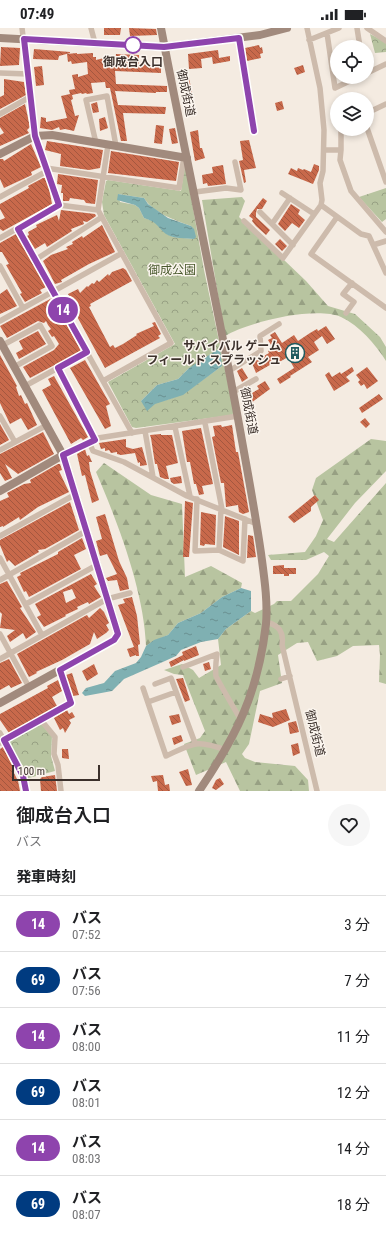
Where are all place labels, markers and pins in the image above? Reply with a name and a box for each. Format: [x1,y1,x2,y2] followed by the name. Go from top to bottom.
[124,36,142,54] marker: 御成台入口
[103,55,163,69] place label: 御成台入口
[146,339,281,367] place label: サバイバル ゲーム フィールド スプラッシュ
[284,342,306,364] building icon: サバイバル ゲーム フィールド スプラッシュ

